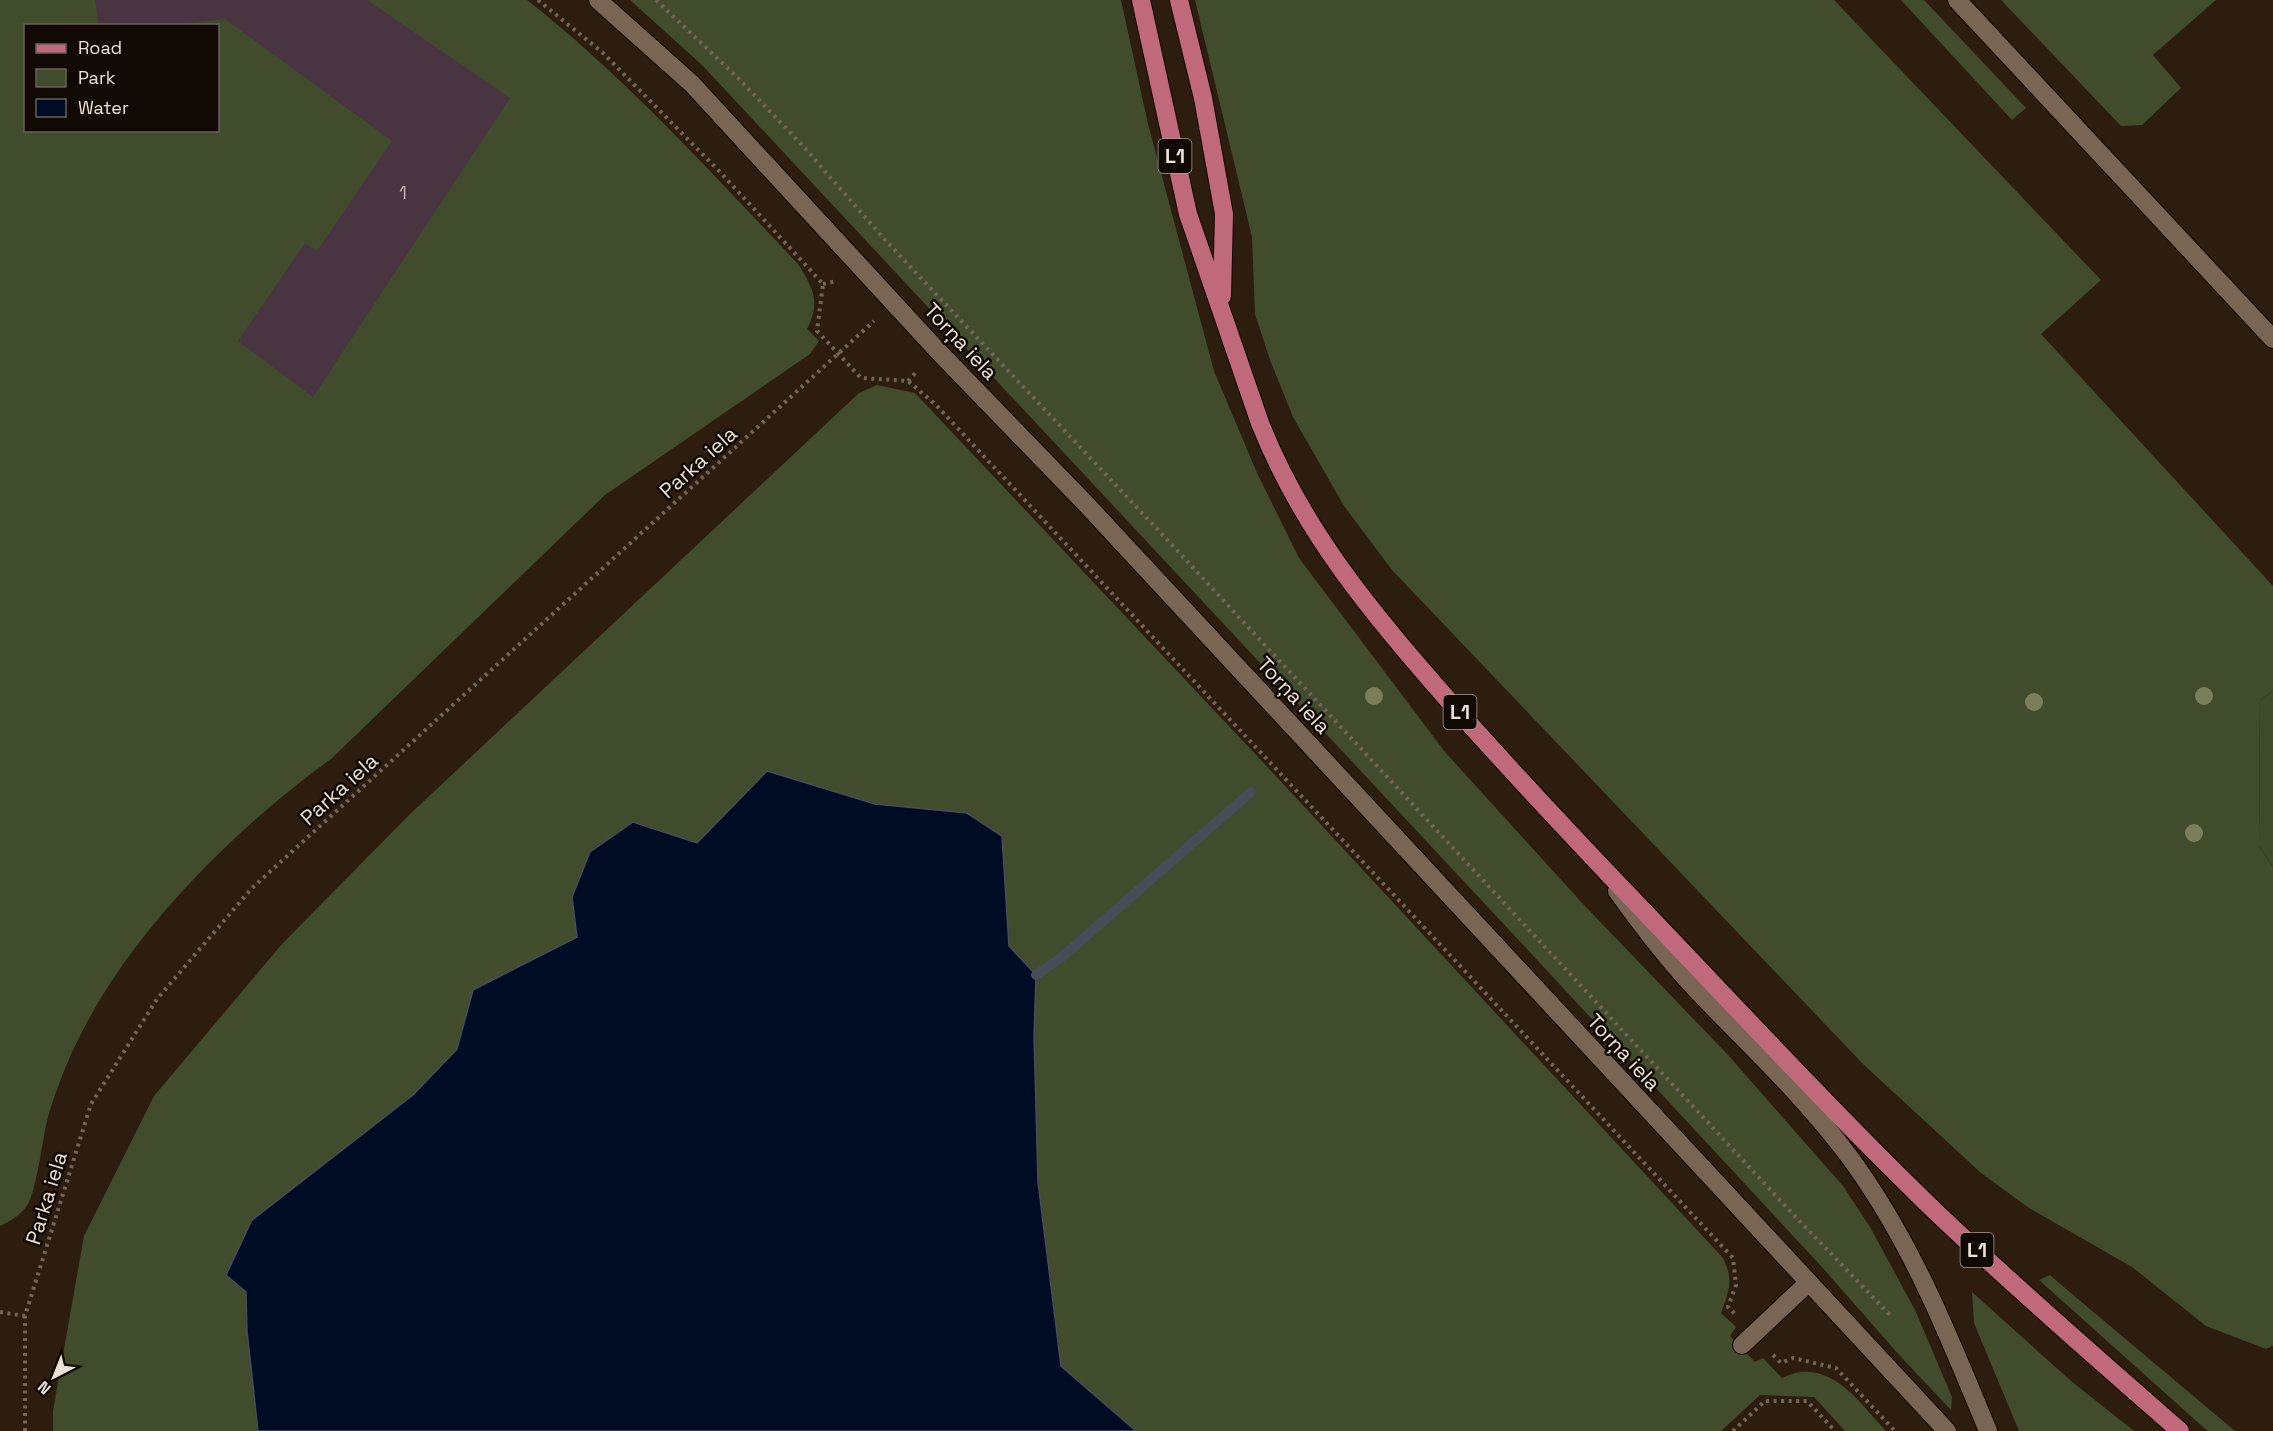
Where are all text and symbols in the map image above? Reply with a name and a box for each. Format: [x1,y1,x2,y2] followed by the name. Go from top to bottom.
[24,24,219,132] legend
[78,36,122,59] text: Road
[78,66,116,89] text: Park
[78,96,129,119] text: Water
[1158,139,1192,173] road number: L1
[399,181,407,204] house number: 1
[918,297,1004,385] street label: Torņa iela
[653,420,743,504] street label: Parka iela
[1251,651,1337,739] street label: Torņa iela
[1444,695,1476,729] road number: L1
[294,747,384,831] street label: Parka iela
[1581,1008,1667,1096] street label: Torņa iela
[19,1148,73,1248] street label: Parka iela
[1960,1233,1994,1267] road number: L1
[24,1347,84,1407] north arrow
[33,1376,55,1399] text: N

